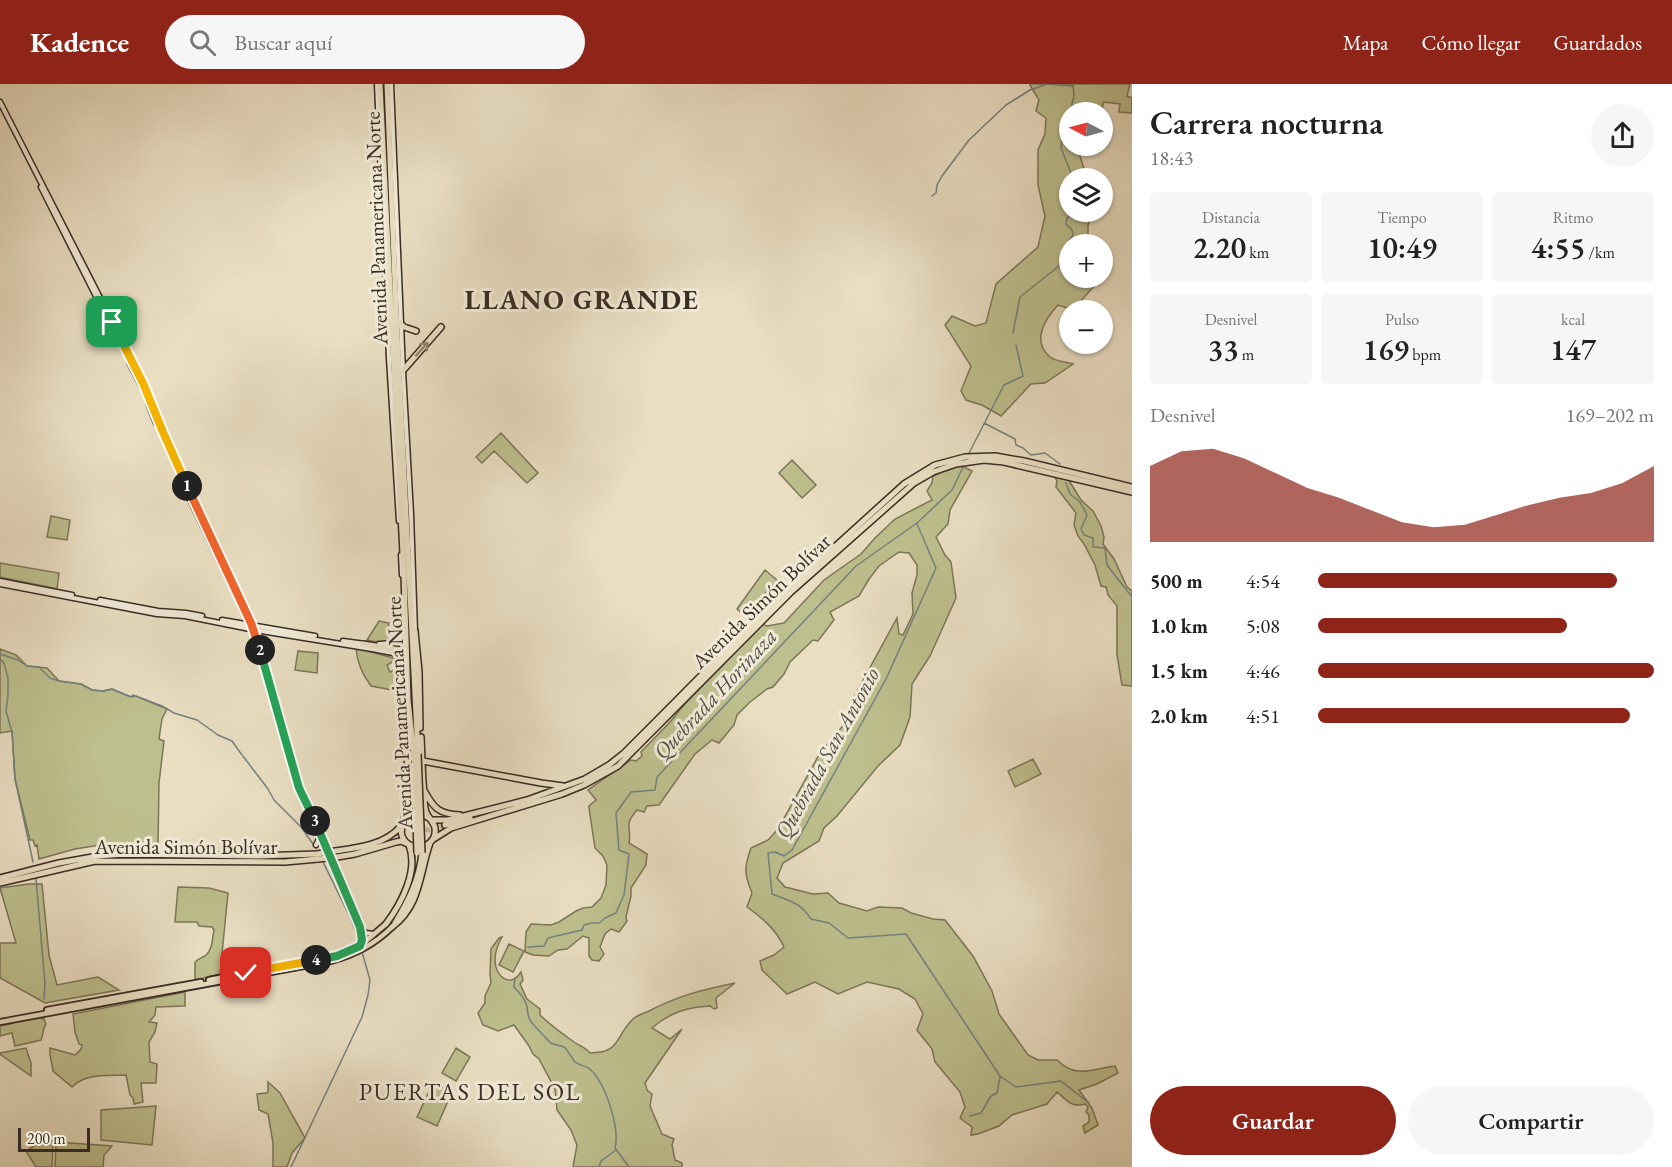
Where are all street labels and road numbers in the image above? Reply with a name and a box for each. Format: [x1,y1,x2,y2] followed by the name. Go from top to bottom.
[358,111,394,346] street label: Avenida Panamericana Norte
[685,528,836,675] street label: Avenida Simón Bolívar
[379,596,419,831] street label: Avenida Panamericana Norte
[93,833,278,860] street label: Avenida Simón Bolívar

